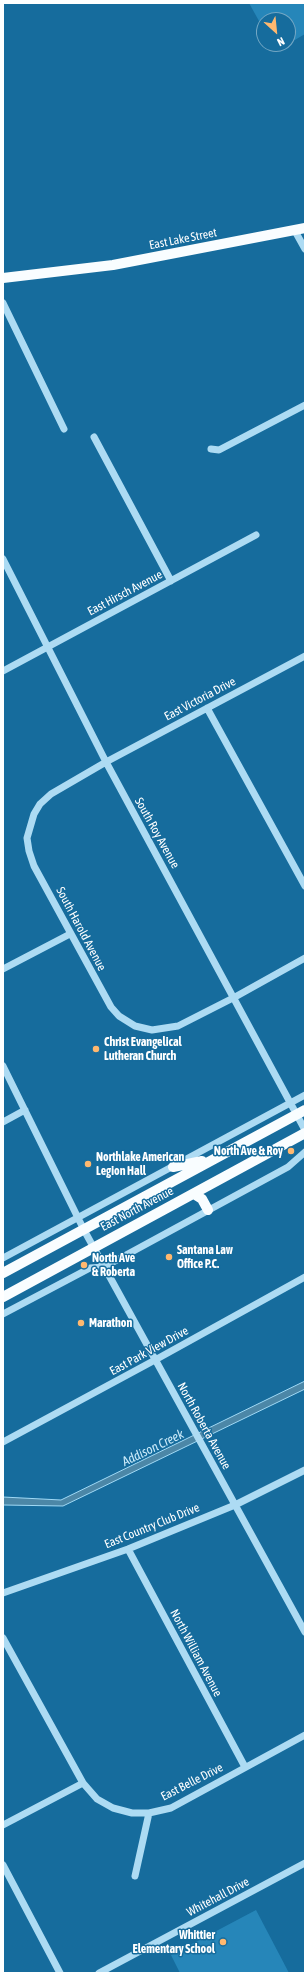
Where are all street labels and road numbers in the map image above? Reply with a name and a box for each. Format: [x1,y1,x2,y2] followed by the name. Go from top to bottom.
[148,225,218,253] street label: East Lake Street
[85,567,165,619] street label: East Hirsch Avenue
[162,674,238,724] street label: East Victoria Drive
[132,795,182,871] street label: South Roy Avenue
[53,885,109,973] street label: South Harold Avenue
[98,1184,176,1234] street label: East North Avenue
[107,1323,191,1379] street label: East Park View Drive
[174,1380,234,1472] street label: North Roberta Avenue
[102,1500,202,1552] street label: East Country Club Drive
[167,1607,225,1699] street label: North William Avenue
[159,1760,225,1804] street label: East Belle Drive
[184,1875,252,1919] street label: Whitehall Drive

